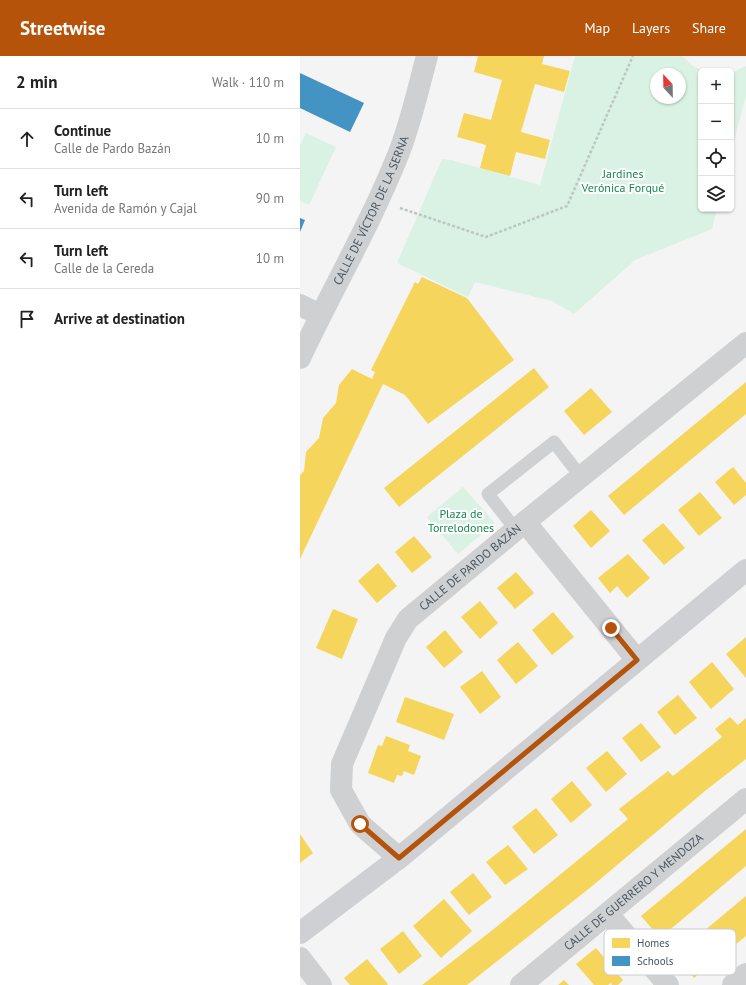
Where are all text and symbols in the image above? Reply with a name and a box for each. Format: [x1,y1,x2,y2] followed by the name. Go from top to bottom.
[20,16,105,40] text: Streetwise
[584,19,610,37] text: Map
[632,19,670,37] text: Layers
[692,19,726,37] text: Share
[650,68,686,104] north arrow
[698,68,734,212] map controls
[698,68,734,104] button: +
[16,71,57,93] text: 2 min
[212,74,284,91] text: Walk · 110 m
[698,104,734,140] button: −
[54,121,111,140] text: Continue
[16,128,38,150] icon: ahead
[256,130,284,147] text: 10 m
[330,134,412,287] street label: CALLE DE VÍCTOR DE LA SERNA
[54,140,171,157] text: Calle de Pardo Bazán
[698,140,734,176] button: locate
[581,166,664,195] park label: Jardines Verónica Forqué
[698,176,734,212] button: layers
[54,181,108,200] text: Turn left
[16,188,38,210] icon: left
[256,190,284,207] text: 90 m
[54,200,197,217] text: Avenida de Ramón y Cajal
[54,241,108,260] text: Turn left
[16,248,38,270] icon: left
[256,250,284,267] text: 10 m
[54,260,154,277] text: Calle de la Cereda
[16,308,38,330] icon: arrive
[54,309,185,328] text: Arrive at destination
[428,506,494,535] park label: Plaza de Torrelodones
[416,520,524,614] street label: CALLE DE PARDO BAZÁN
[602,619,620,637] route end
[351,815,369,833] route start
[561,830,706,953] street label: CALLE DE GUERRERO Y MENDOZA
[604,929,736,975] legend
[637,936,670,950] text: Homes
[637,954,674,968] text: Schools

